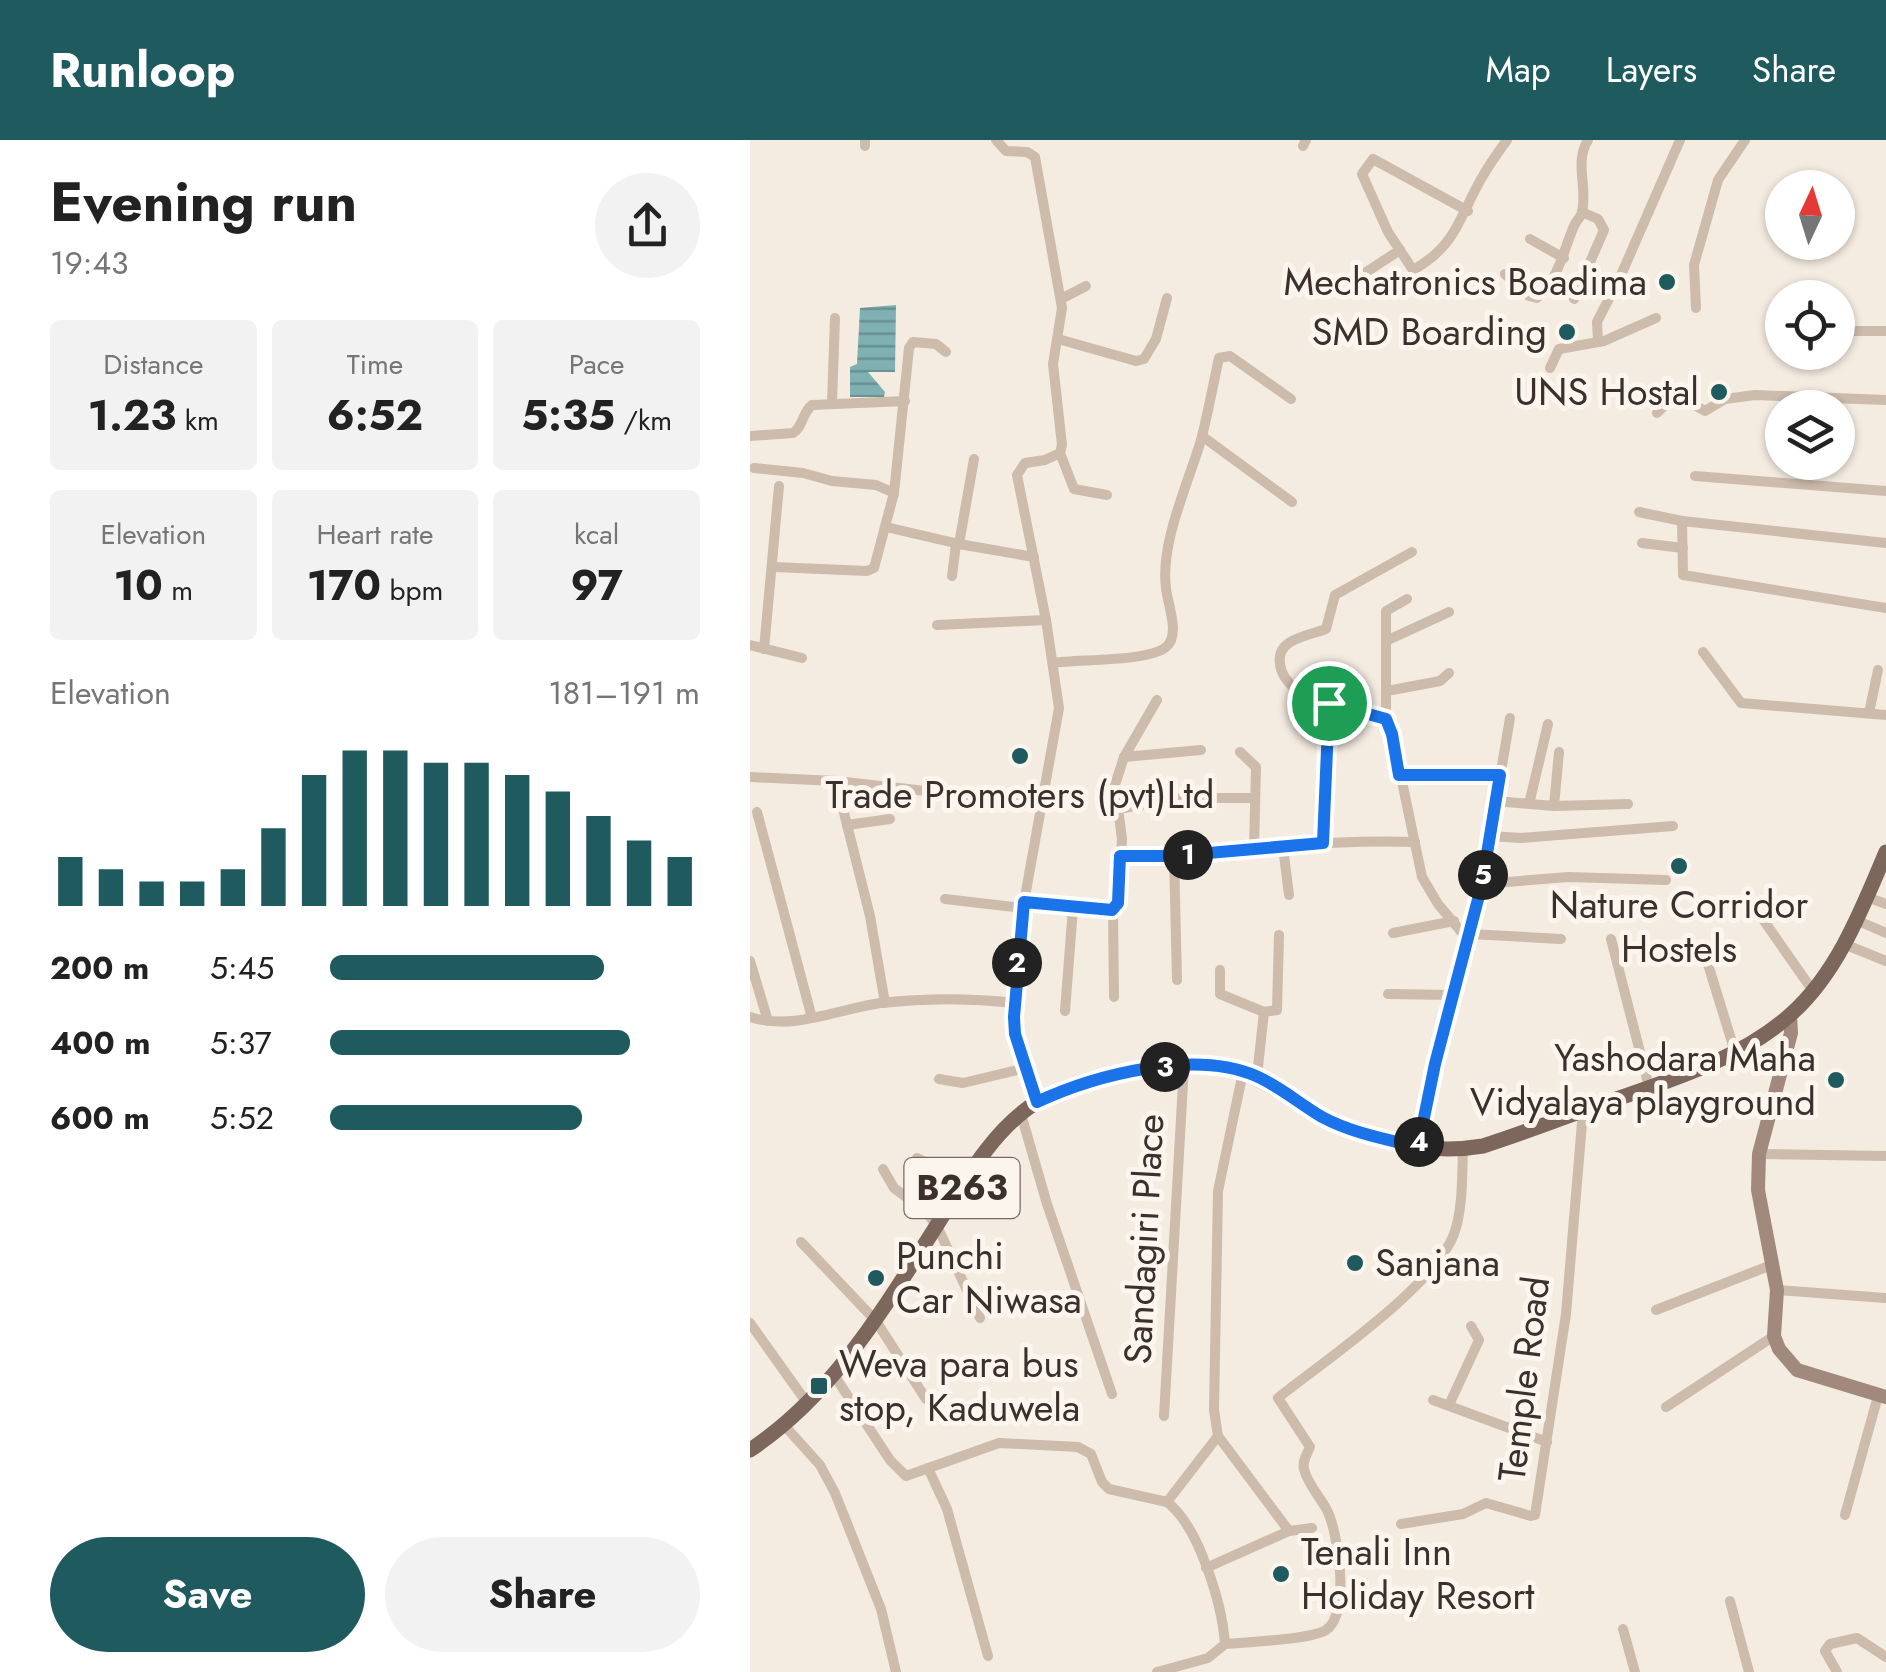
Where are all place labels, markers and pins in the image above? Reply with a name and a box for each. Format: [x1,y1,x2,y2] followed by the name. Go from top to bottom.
[1284,254,1647,309] place label: Mechatronics Boadima
[1656,271,1678,293] marker: Mechatronics Boadima
[1312,304,1547,359] place label: SMD Boarding
[1556,321,1578,343] marker: SMD Boarding
[1514,364,1699,419] place label: UNS Hostal
[1708,381,1730,403] marker: UNS Hostal
[1287,661,1372,746] pin
[1009,745,1031,767] marker: Trade Promoters (pvt)Ltd
[825,767,1215,822] place label: Trade Promoters (pvt)Ltd
[1163,830,1213,880] pin: 1
[1458,850,1508,900] pin: 5
[1668,855,1690,877] marker: Nature Corridor Hostels
[1550,877,1808,976] place label: Nature Corridor Hostels
[992,938,1042,988] pin: 2
[1470,1030,1816,1129] place label: Yashodara Maha Vidyalaya playground
[1140,1042,1190,1092] pin: 3
[1825,1069,1847,1091] marker: Yashodara Maha Vidyalaya playground
[1394,1117,1444,1167] pin: 4
[896,1228,1082,1327] place label: Punchi Car Niwasa
[1375,1235,1500,1290] place label: Sanjana
[1344,1252,1366,1274] marker: Sanjana
[865,1267,887,1289] marker: Punchi Car Niwasa
[839,1336,1080,1435] place label: Weva para bus stop, Kaduwela
[808,1375,830,1397] marker: Weva para bus stop, Kaduwela
[1301,1524,1534,1623] place label: Tenali Inn Holiday Resort
[1270,1563,1292,1585] marker: Tenali Inn Holiday Resort

